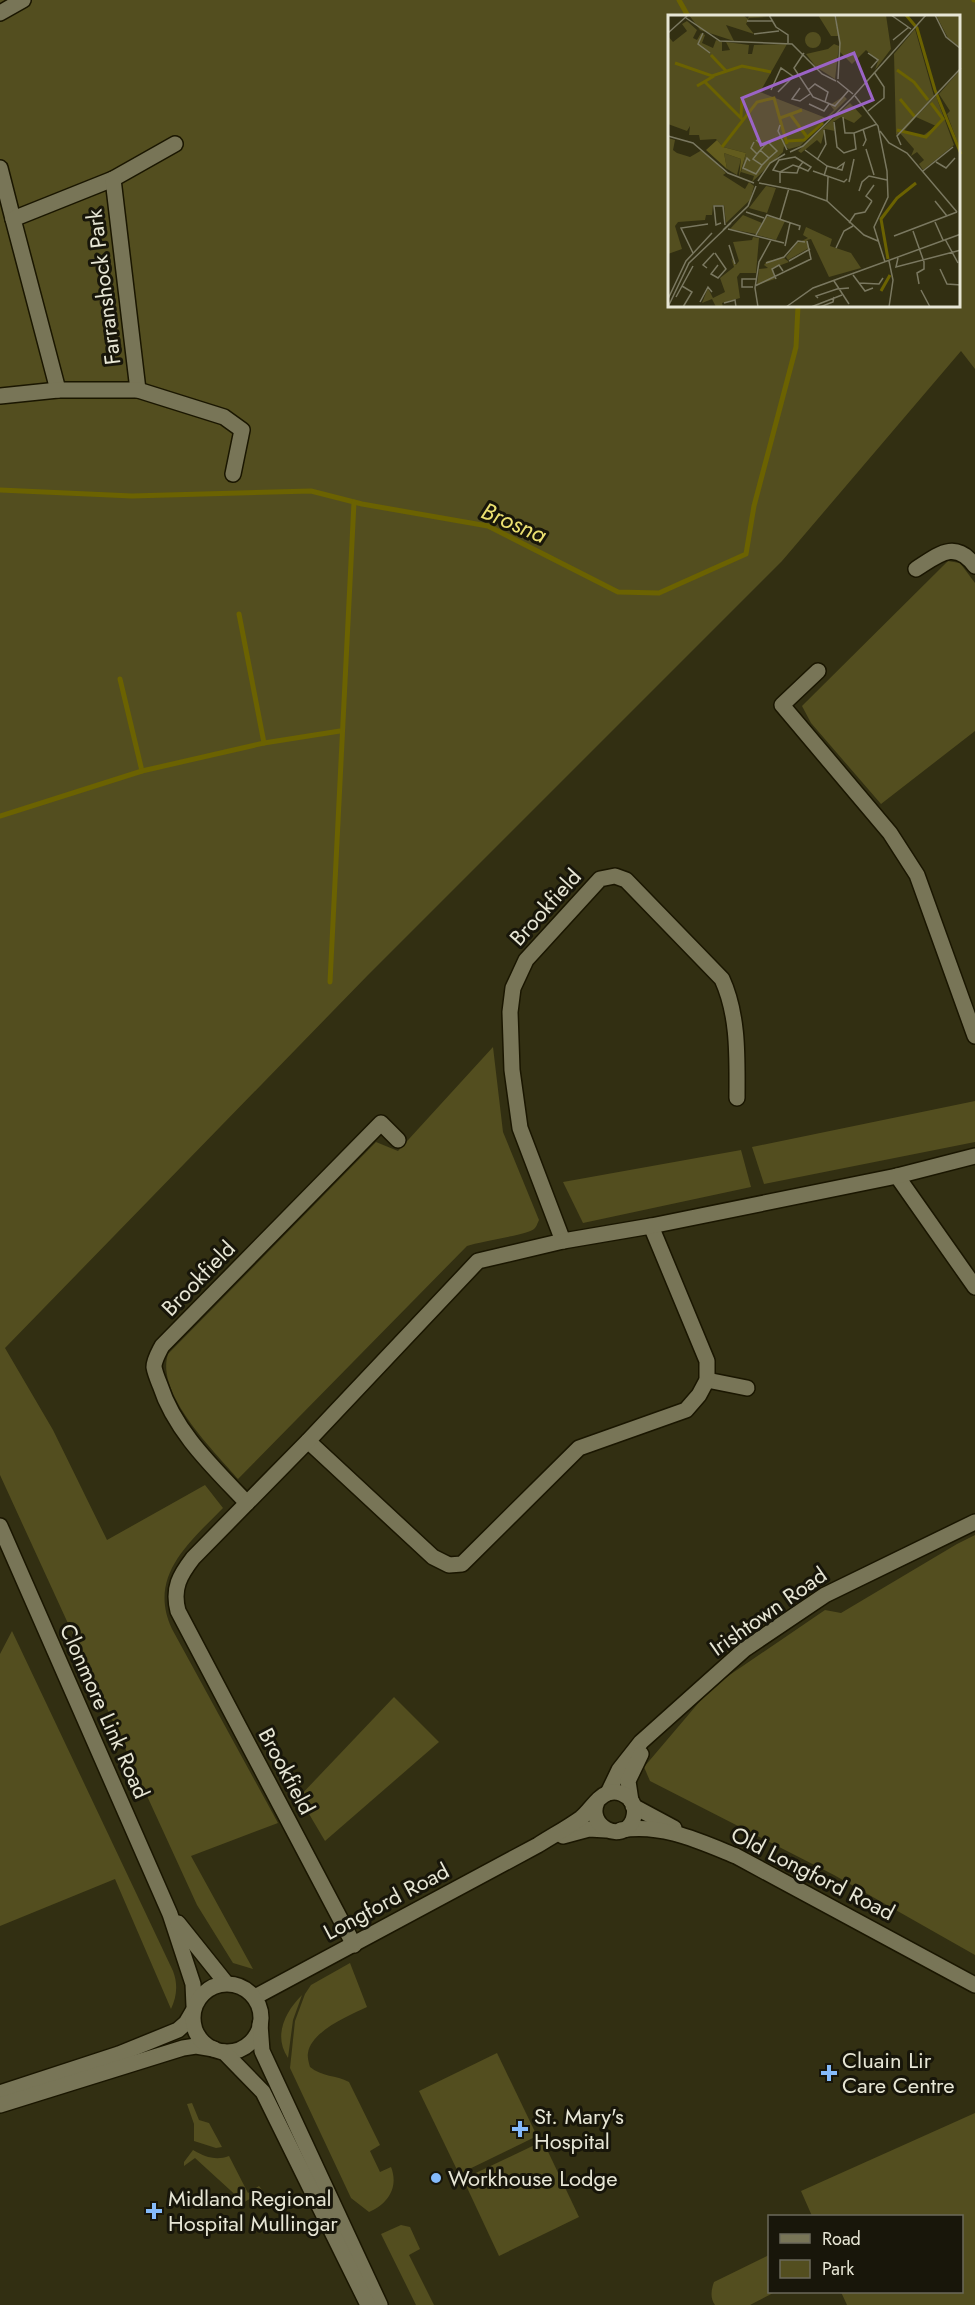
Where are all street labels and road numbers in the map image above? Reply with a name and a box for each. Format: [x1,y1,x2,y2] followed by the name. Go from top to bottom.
[78,207,128,367] street label: Farranshock Park
[502,861,588,953] street label: Brookfield
[154,1233,242,1323] street label: Brookfield
[703,1559,833,1663] street label: Irishtown Road
[52,1618,158,1804] street label: Clonmore Link Road
[251,1722,323,1820] street label: Brookfield
[726,1818,900,1928] street label: Old Longford Road
[317,1854,455,1948] street label: Longford Road

